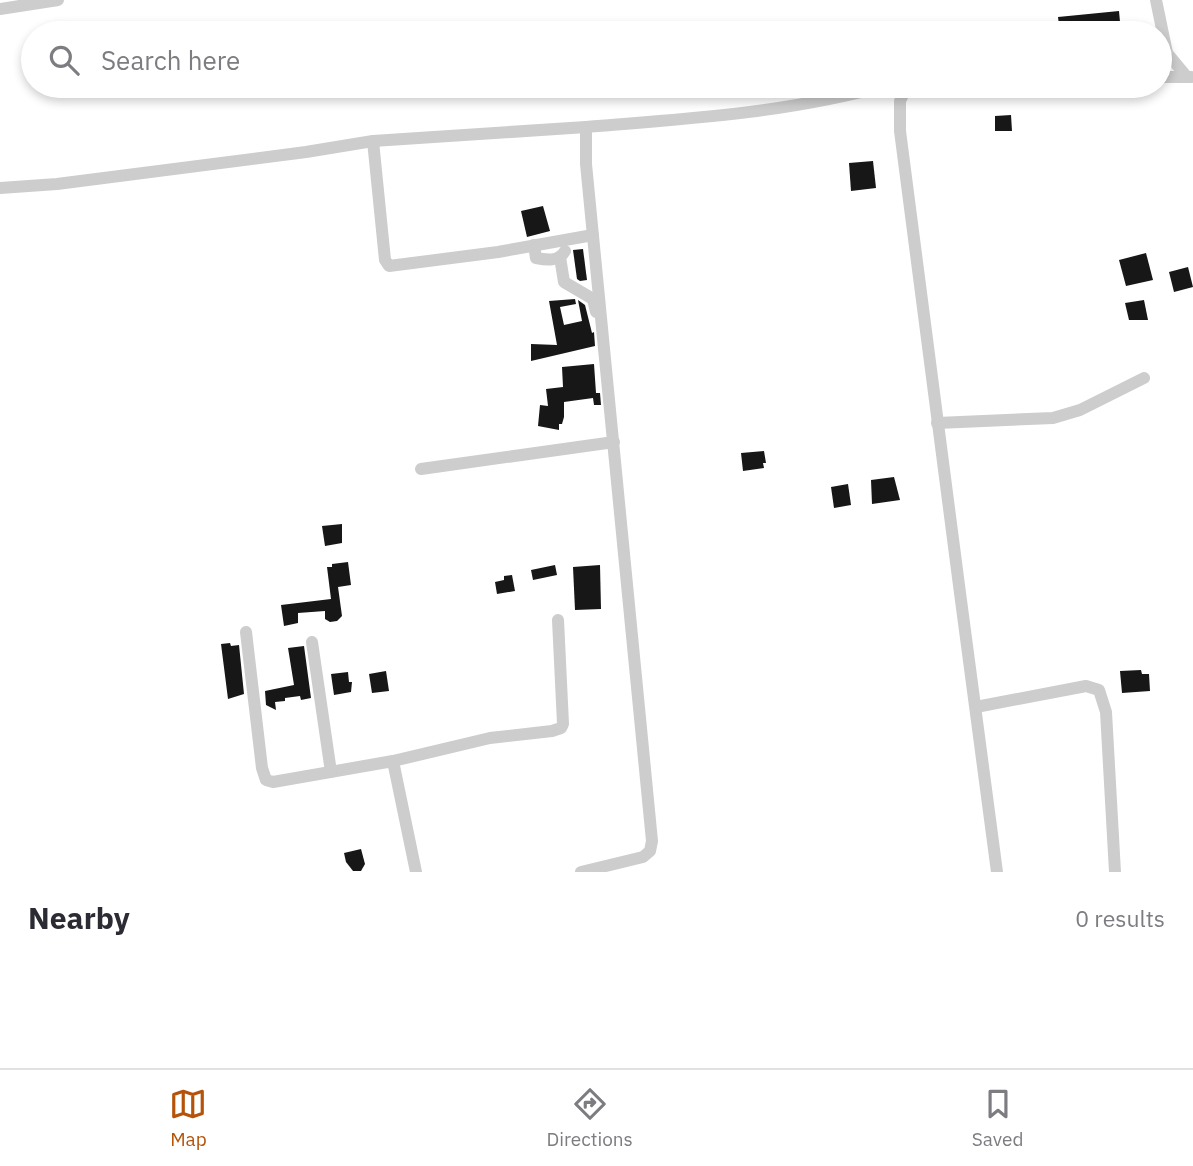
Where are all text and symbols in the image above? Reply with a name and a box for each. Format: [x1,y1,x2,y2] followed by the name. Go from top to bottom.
[21,21,1172,98] search box
[45,41,83,79] icon: search
[101,43,240,77] text: Search here
[28,898,130,937] text: Nearby
[1075,903,1165,933] text: 0 results
[169,1085,207,1151] tab: Map
[546,1085,633,1151] tab: Directions
[972,1085,1024,1151] tab: Saved

